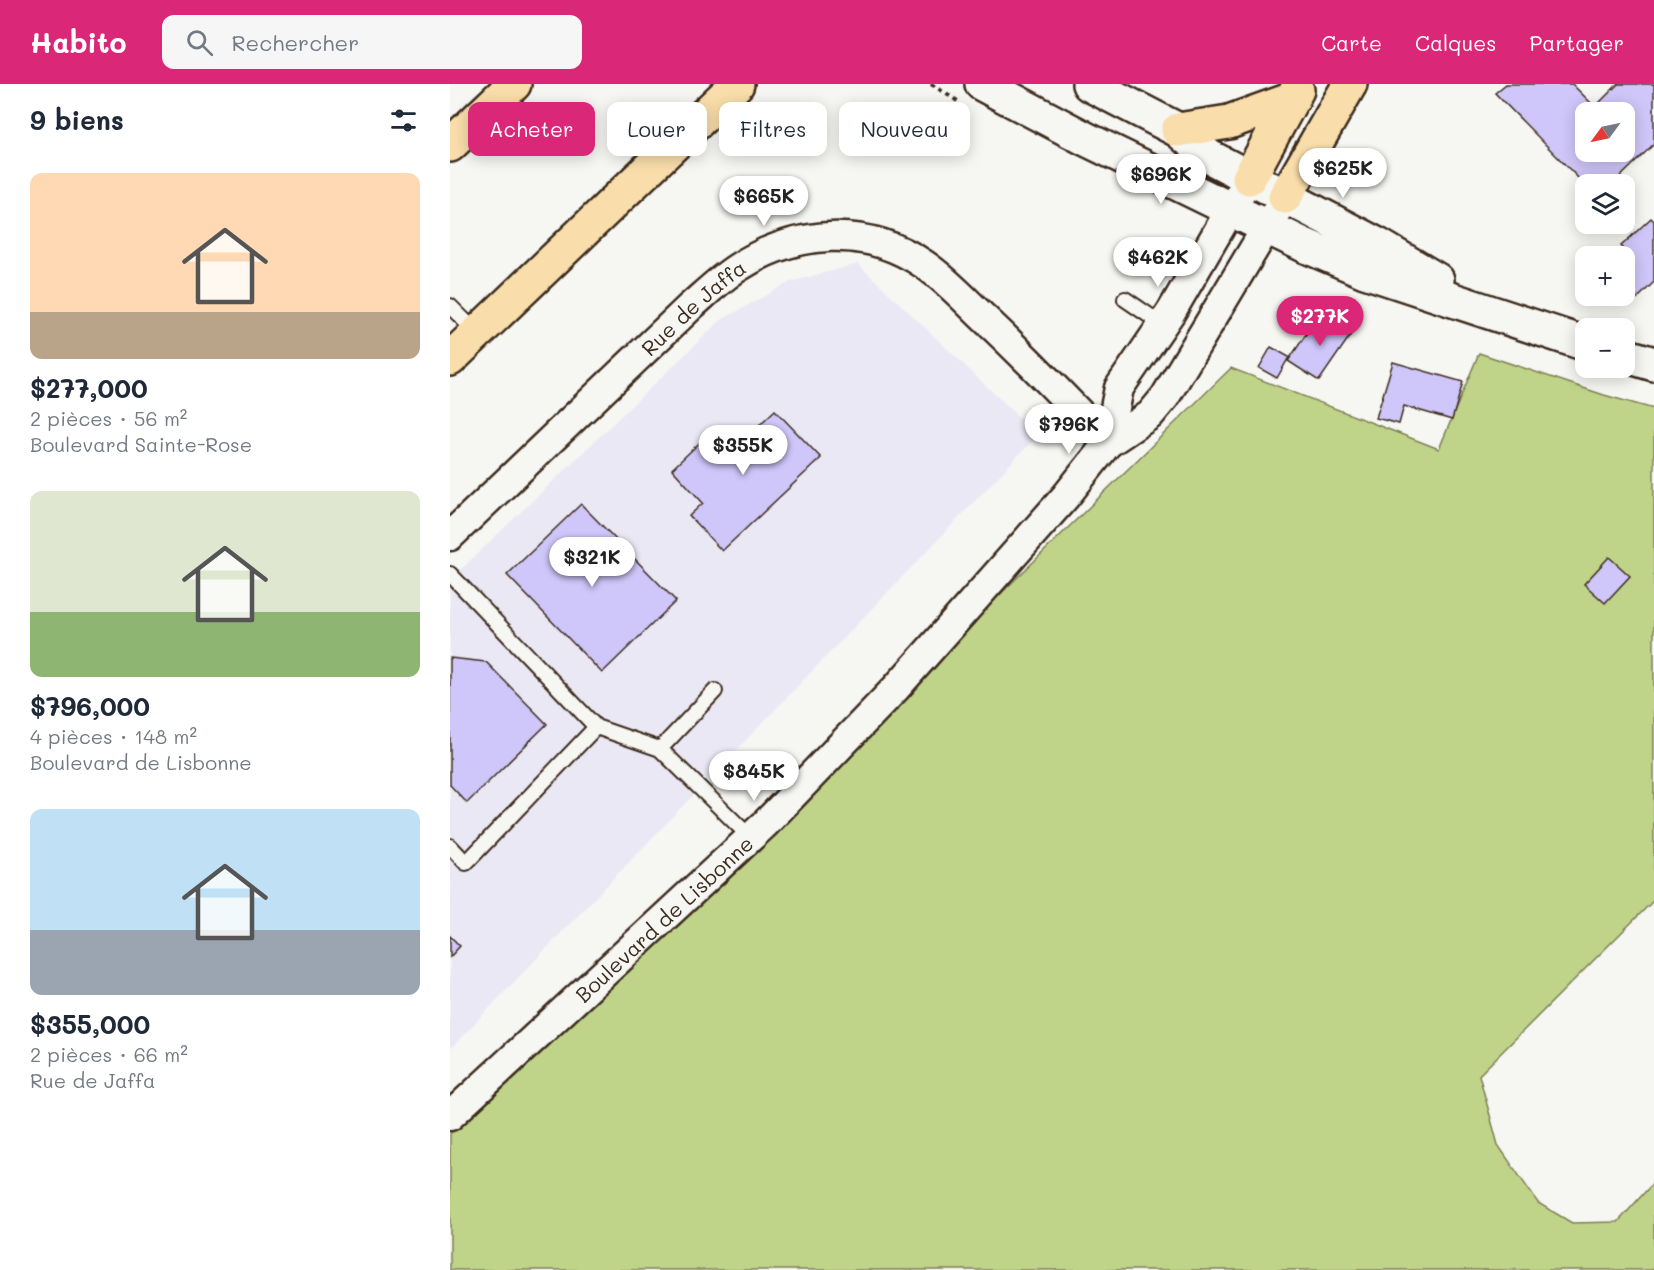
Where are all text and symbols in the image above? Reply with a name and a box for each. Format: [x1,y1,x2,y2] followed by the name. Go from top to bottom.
[162,15,582,69] search box
[30,24,126,60] text: Habito
[183,26,216,59] icon: search
[231,28,359,57] text: Rechercher
[1321,29,1382,56] text: Carte
[1415,29,1497,56] text: Calques
[1530,29,1624,56] text: Partager
[468,102,595,156] chip: Acheter
[607,102,707,156] chip: Louer
[719,102,827,156] chip: Filtres
[839,102,970,156] chip: Nouveau
[1575,102,1635,162] north arrow
[1575,102,1635,378] map controls
[30,103,124,137] text: 9 biens
[387,104,420,137] icon: filters
[1301,148,1385,199] pin: $625K
[1119,154,1203,205] pin: $696K
[1313,154,1373,180] text: $625K
[1130,160,1192,186] text: $696K
[1575,174,1635,234] button: layers
[722,176,806,227] pin: $665K
[733,182,795,208] text: $665K
[171,212,279,320] icon: home
[1116,237,1200,288] pin: $462K
[1127,243,1189,269] text: $462K
[1575,246,1635,306] button: +
[635,253,750,361] street label: Rue de Jaffa
[1278,296,1362,347] pin: $277K
[1291,302,1349,328] text: $277K
[1575,318,1635,378] button: −
[30,371,148,405] text: $277,000
[1027,404,1111,455] pin: $796K
[30,405,187,431] text: 2 pièces · 56 m²
[1039,410,1099,436] text: $796K
[701,425,785,476] pin: $355K
[30,431,252,457] text: Boulevard Sainte-Rose
[713,431,773,457] text: $355K
[171,530,279,638] icon: home
[550,537,634,588] pin: $321K
[563,543,621,569] text: $321K
[30,689,150,723] text: $796,000
[30,723,197,749] text: 4 pièces · 148 m²
[30,749,252,775] text: Boulevard de Lisbonne
[712,751,796,802] pin: $845K
[723,757,785,783] text: $845K
[569,829,758,1007] street label: Boulevard de Lisbonne
[171,848,279,956] icon: home
[30,1007,150,1041] text: $355,000
[30,1041,188,1067] text: 2 pièces · 66 m²
[30,1067,155,1093] text: Rue de Jaffa

